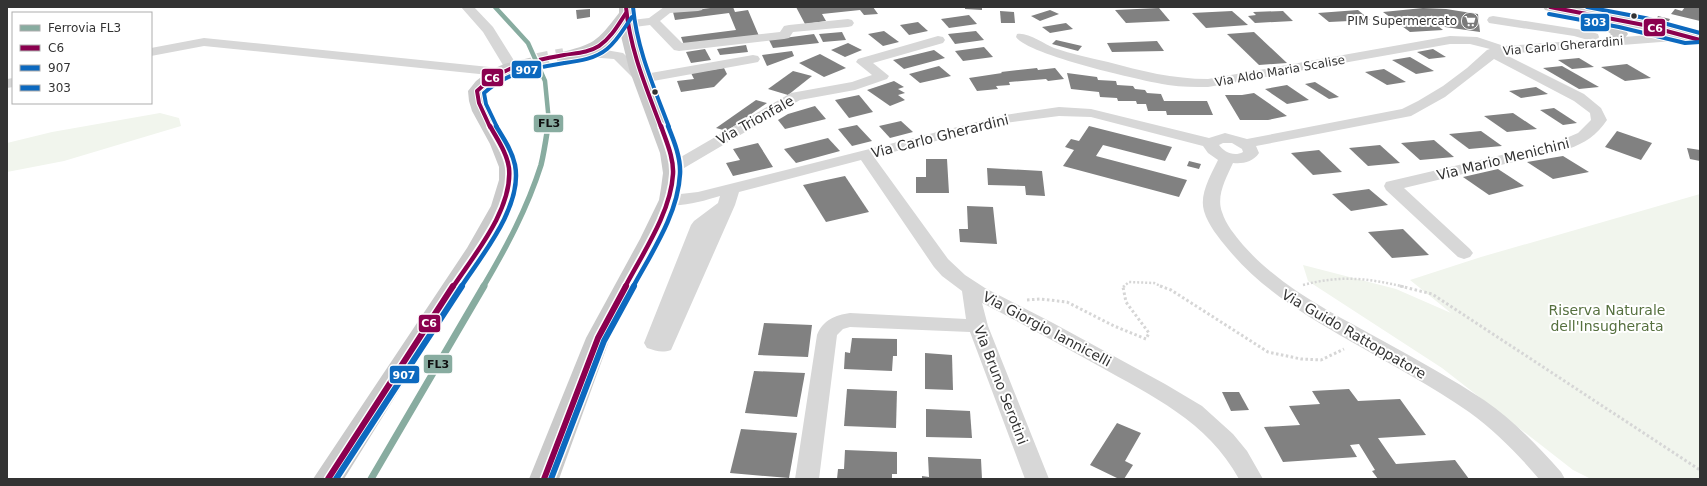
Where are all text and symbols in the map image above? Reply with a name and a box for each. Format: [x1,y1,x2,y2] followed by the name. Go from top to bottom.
[1460,11,1480,31] supermarket icon: PIM Supermercato
[1629,11,1639,21] unlabelled marker
[12,12,152,104] legend
[1580,13,1610,32] line badge: 303
[1347,14,1457,28] place label: PIM Supermercato
[1584,16,1606,29] text: 303
[1643,18,1666,37] line badge: C6
[48,21,121,35] text: Ferrovia FL3
[1647,22,1663,35] text: C6
[1502,34,1624,58] street label: Via Carlo Gherardini
[48,41,64,55] text: C6
[1214,53,1346,89] street label: Via Aldo Maria Scalise
[511,60,542,79] line badge: 907
[48,61,71,75] text: 907
[516,64,538,77] text: 907
[481,68,504,87] line badge: C6
[484,72,500,85] text: C6
[48,81,71,95] text: 303
[650,87,660,97] unlabelled marker
[714,92,796,148] street label: Via Trionfale
[870,111,1010,161] street label: Via Carlo Gherardini
[533,114,564,133] line badge: FL3
[538,117,560,130] text: FL3
[1435,135,1571,183] street label: Via Mario Menichini
[1279,286,1429,382] street label: Via Guido Rattoppatore
[980,288,1114,370] street label: Via Giorgio Iannicelli
[1549,302,1665,334] park label: Riserva Naturale dell'Insugherata
[418,314,441,333] line badge: C6
[421,317,437,330] text: C6
[971,323,1031,447] street label: Via Bruno Serotini
[423,354,453,374] line badge: FL3
[427,358,449,371] text: FL3
[389,365,420,384] line badge: 907
[393,369,415,382] text: 907

